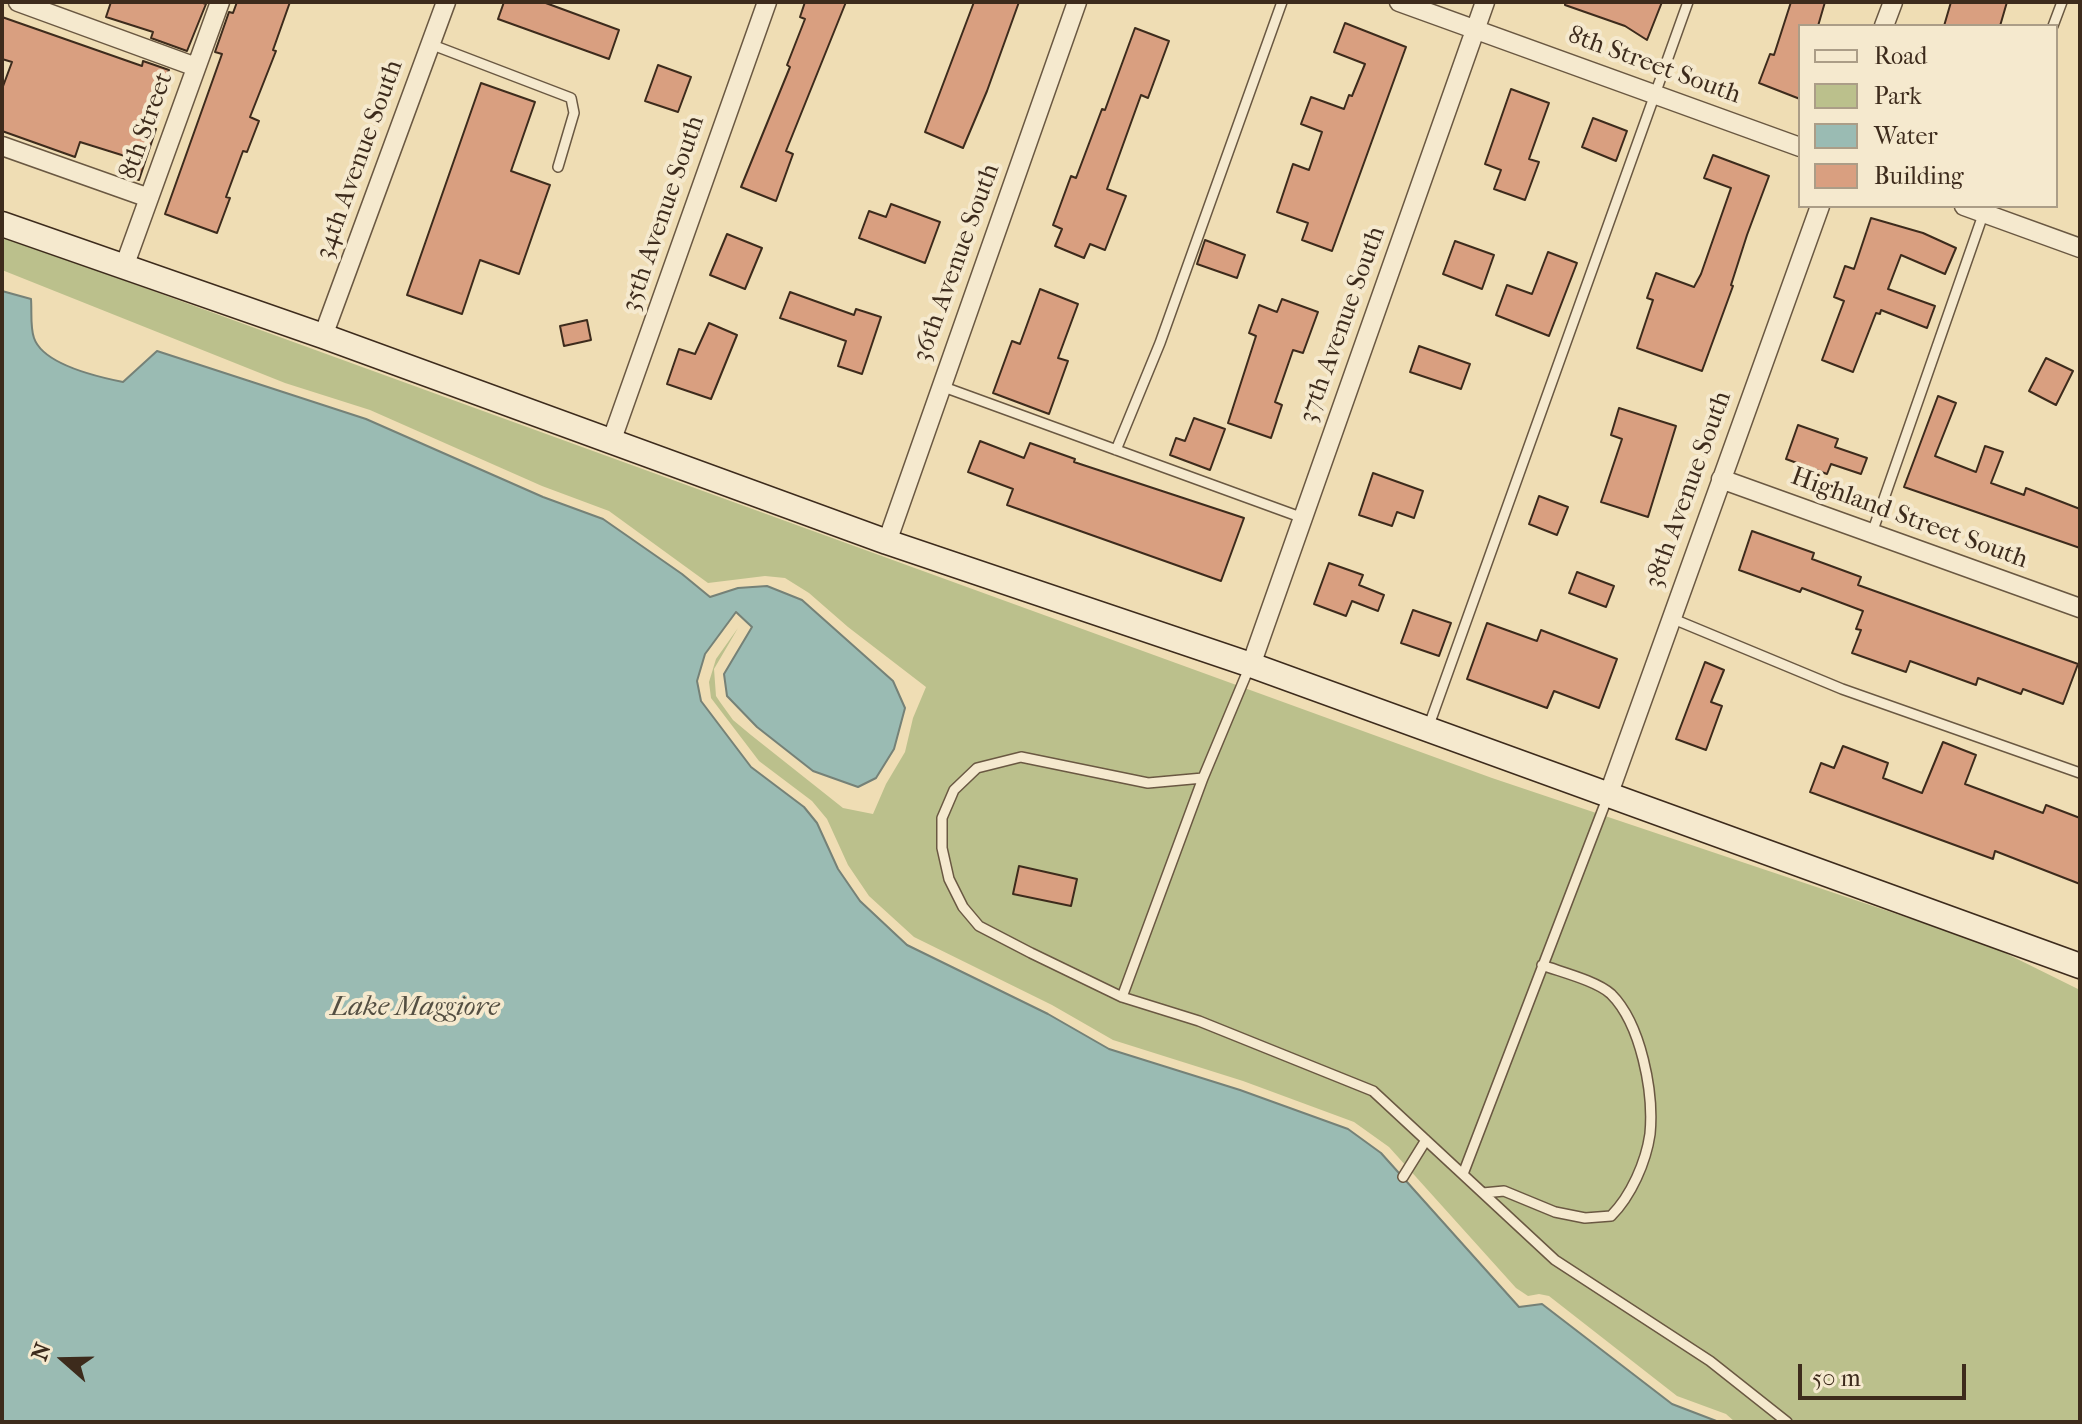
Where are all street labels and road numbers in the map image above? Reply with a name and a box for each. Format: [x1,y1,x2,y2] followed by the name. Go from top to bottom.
[1563,20,1745,112] street label: 8th Street South
[309,56,411,264] street label: 34th Avenue South
[113,68,181,184] street label: 8th Street
[616,112,712,316] street label: 35th Avenue South
[907,160,1007,366] street label: 36th Avenue South
[1293,222,1393,428] street label: 37th Avenue South
[1639,387,1739,593] street label: 38th Avenue South
[1786,462,2032,576] street label: Highland Street South

